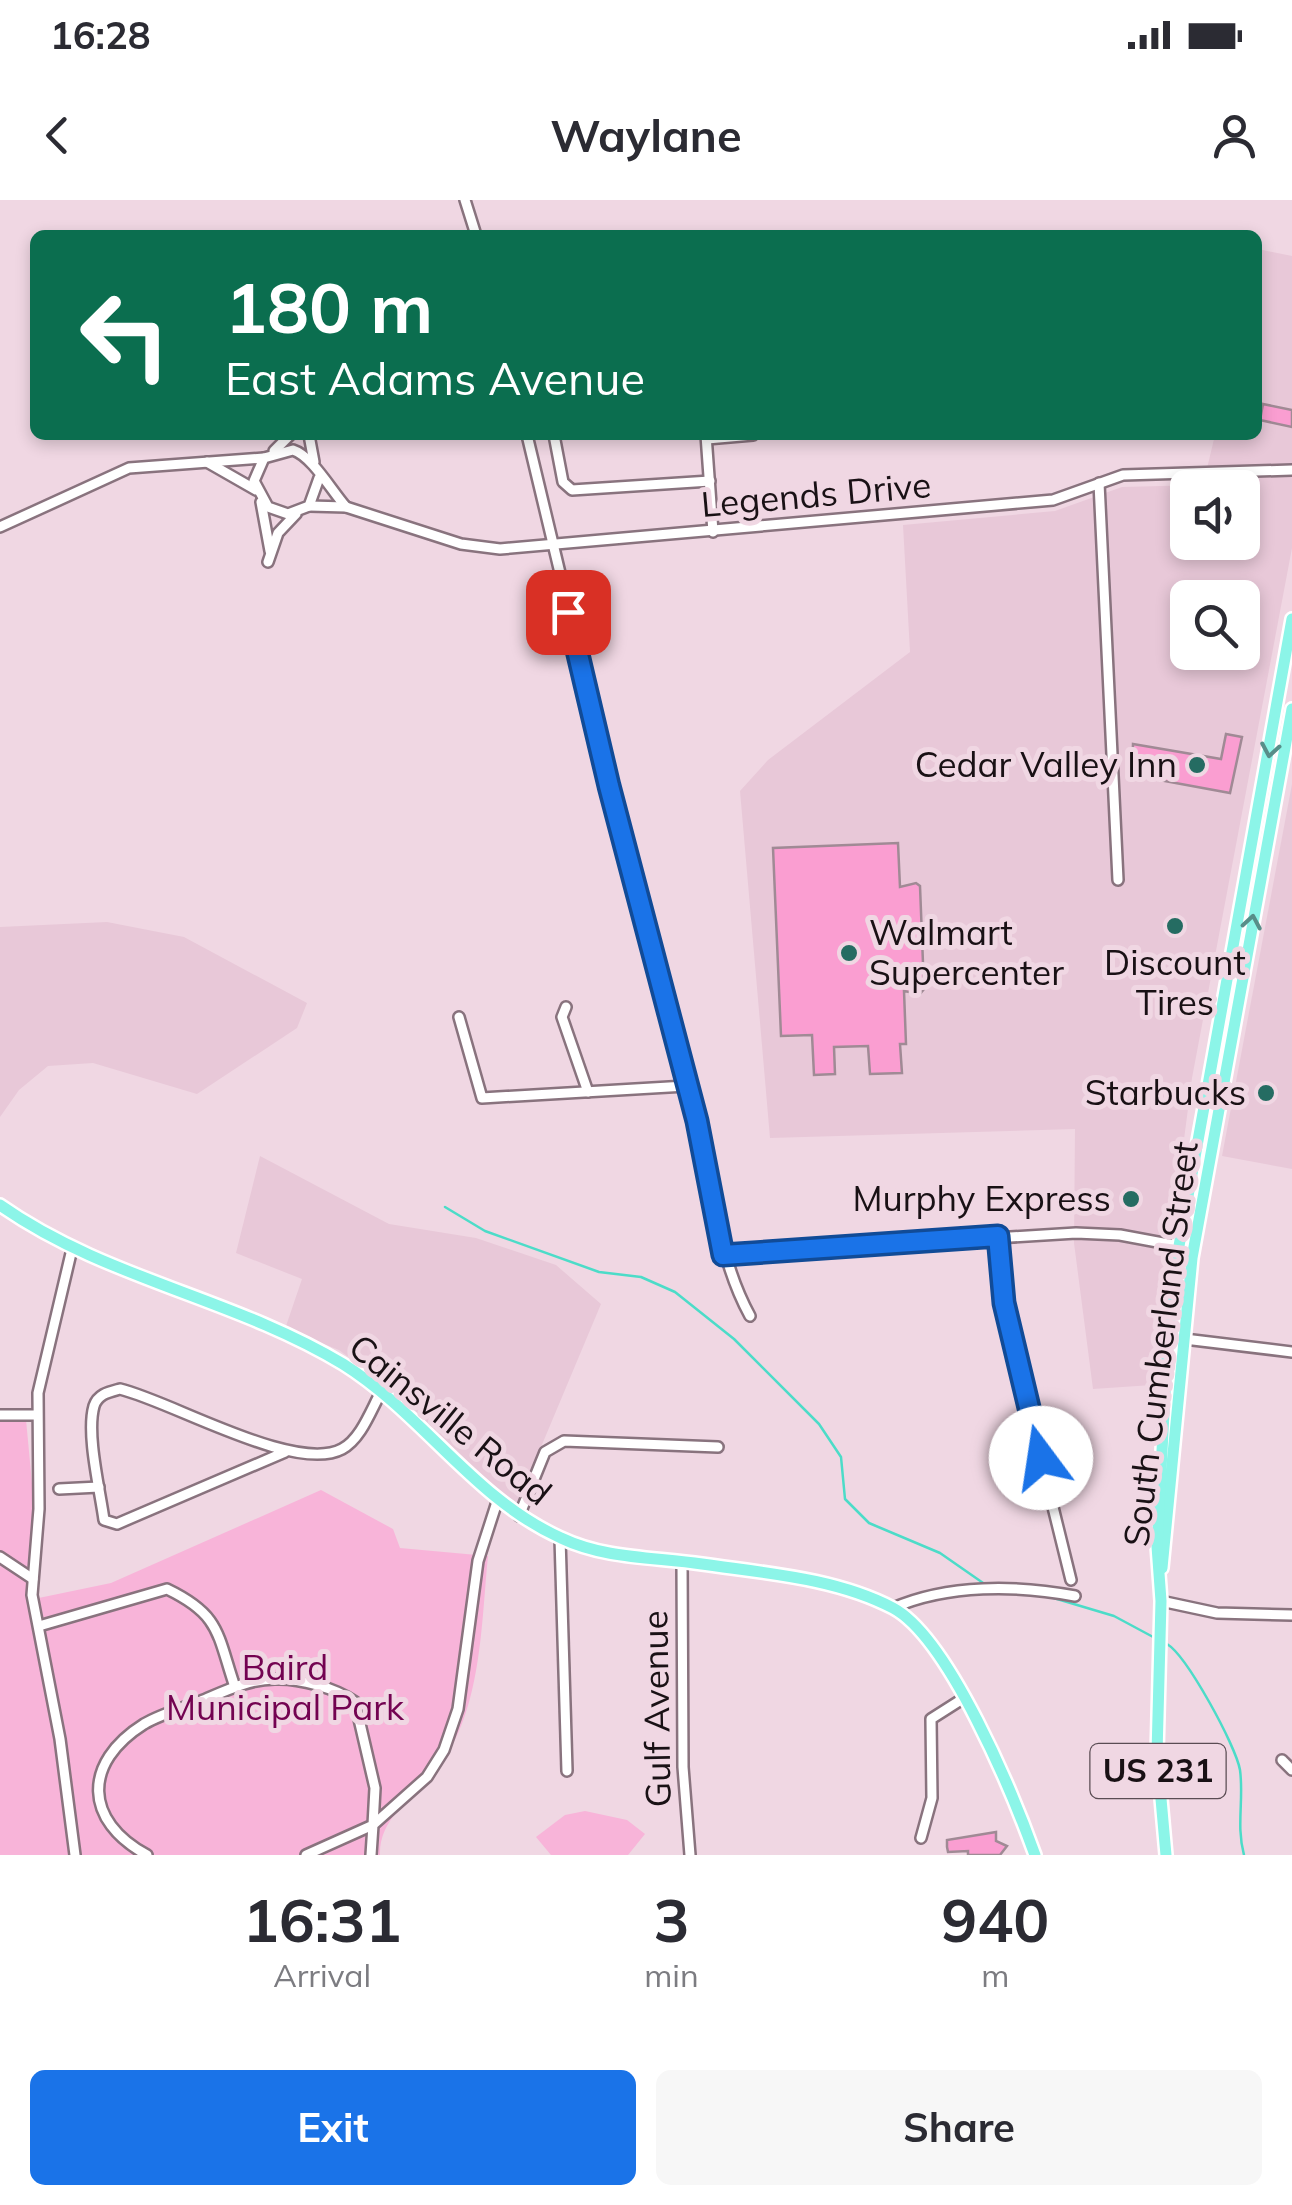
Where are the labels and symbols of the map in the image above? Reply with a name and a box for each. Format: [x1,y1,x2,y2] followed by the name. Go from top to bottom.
[699,462,933,526] street label: Legends Drive
[526,570,611,655] pin
[1260,741,1281,758] one-way arrow
[915,742,1177,786] place label: Cedar Valley Inn
[1186,754,1208,776] marker: Cedar Valley Inn
[869,910,1064,994] place label: Walmart Supercenter
[1241,914,1262,931] one-way arrow
[1164,915,1186,937] marker: Discount Tires
[1104,940,1246,1024] place label: Discount Tires
[838,942,860,964] marker: Walmart Supercenter
[1085,1070,1246,1114] place label: Starbucks
[1255,1082,1277,1104] marker: Starbucks
[1113,1139,1207,1549] street label: South Cumberland Street
[852,1176,1111,1220] place label: Murphy Express
[1120,1188,1142,1210] marker: Murphy Express
[341,1324,561,1514] street label: Cainsville Road
[989,1406,1093,1510] position arrow
[632,1610,680,1808] street label: Gulf Avenue
[166,1645,405,1729] park label: Baird Municipal Park
[1090,1744,1226,1798] road number: US 231

